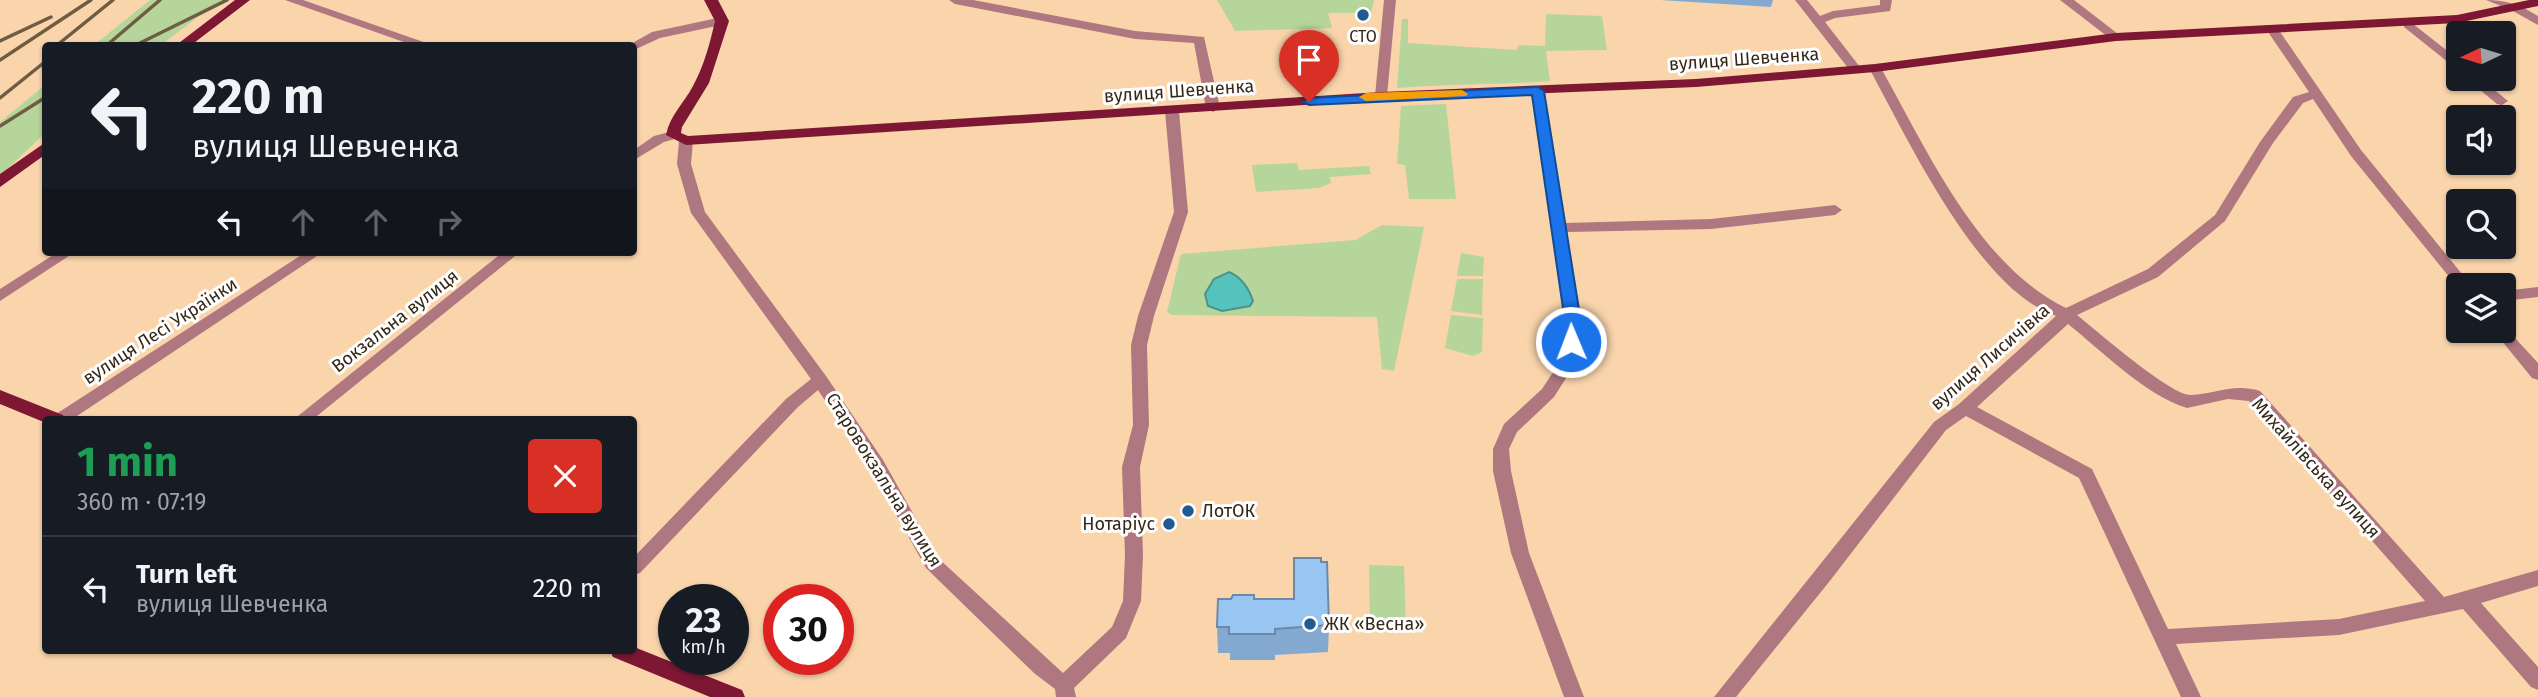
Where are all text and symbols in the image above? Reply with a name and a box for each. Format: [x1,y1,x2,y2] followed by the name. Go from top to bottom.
[1355,7,1371,23] marker: СТО
[2446,21,2516,91] north arrow
[2446,21,2516,343] map controls
[1349,27,1377,46] place label: СТО
[1279,30,1339,102] pin
[1290,41,1328,79] icon: arrive
[1668,43,1820,75] street label: вулиця Шевченка
[192,67,324,126] text: 220 m
[77,70,168,161] icon: left
[1103,75,1255,107] street label: вулиця Шевченка
[2446,105,2516,175] button: sound
[192,127,460,165] text: вулиця Шевченка
[2446,189,2516,259] button: search
[211,203,249,241] icon: left
[284,203,322,241] icon: ahead
[357,203,395,241] icon: ahead
[430,203,468,241] icon: right
[327,265,463,377] street label: Вокзальна вулиця
[79,273,241,389] street label: вулиця Лесі Українки
[2446,273,2516,343] button: layers
[1926,299,2054,415] street label: вулиця Лисичівка
[1534,305,1608,379] position arrow
[821,389,947,571] street label: Старовокзальна вулиця
[2247,393,2385,543] street label: Михайлівська вулиця
[77,437,178,487] text: 1 min
[528,439,602,513] button: close
[77,488,206,516] text: 360 m · 07:19
[1202,500,1255,522] place label: ЛотОК
[1180,503,1196,519] marker: ЛотОК
[1082,513,1155,535] place label: Нотаріус
[1161,516,1177,532] marker: Нотаріус
[136,559,237,590] text: Turn left
[77,570,115,608] icon: left
[533,573,602,604] text: 220 m
[763,584,854,675] speed limit sign: 30
[136,590,328,618] text: вулиця Шевченка
[685,599,722,641] text: 23
[1324,613,1425,635] place label: ЖК «Весна»
[1302,616,1318,632] marker: ЖК «Весна»
[681,636,726,658] text: km/h

